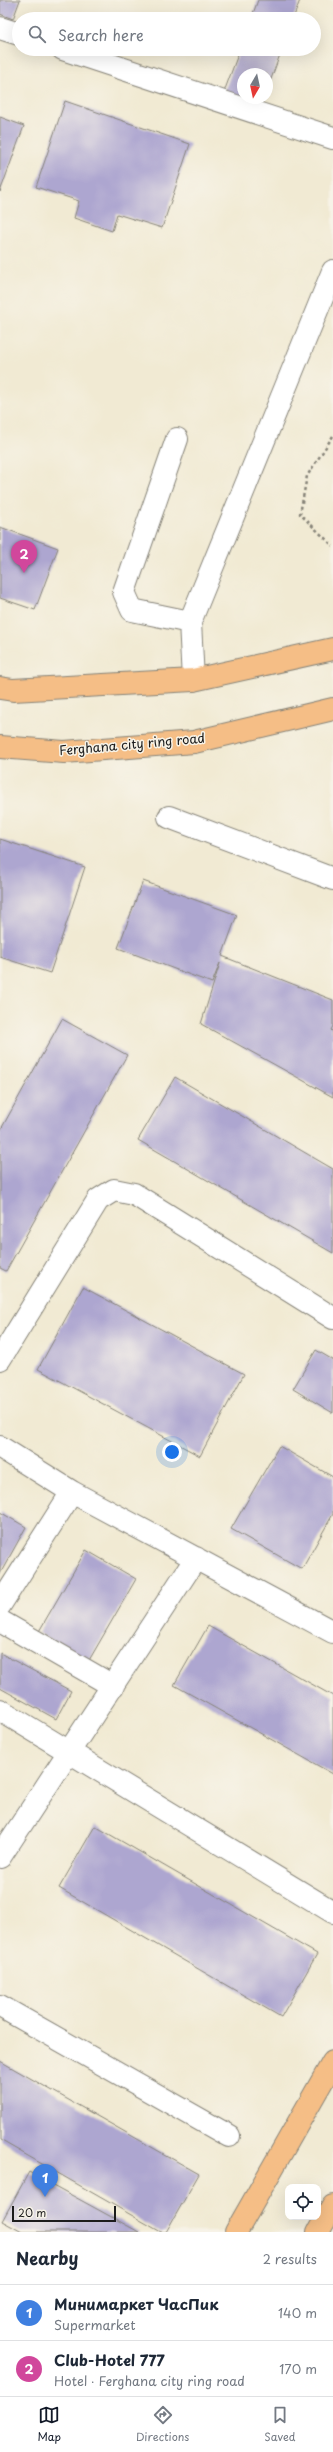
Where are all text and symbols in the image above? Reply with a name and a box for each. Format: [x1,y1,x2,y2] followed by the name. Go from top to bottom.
[12,12,321,56] search box
[26,23,48,45] icon: search
[58,23,144,46] text: Search here
[237,68,273,104] north arrow
[11,540,37,573] pin: 2
[58,728,206,759] street label: Ferghana city ring road
[162,1442,182,1462] your location
[32,2164,58,2197] pin: 1
[285,2184,321,2220] map controls
[285,2184,321,2220] button: locate
[12,2204,116,2223] scale bar
[18,2204,46,2221] text: 20 m
[16,2245,78,2271] text: Nearby
[263,2249,317,2268] text: 2 results
[54,2292,218,2315] text: Минимаркет ЧасПик
[26,2303,32,2322] text: 1
[278,2303,317,2322] text: 140 m
[54,2315,136,2334] text: Supermarket
[54,2348,165,2371] text: Club-Hotel 777
[24,2359,34,2378] text: 2
[279,2359,317,2378] text: 170 m
[54,2371,245,2390] text: Hotel · Ferghana city ring road
[37,2404,61,2445] tab: Map
[136,2404,189,2445] tab: Directions
[264,2404,296,2445] tab: Saved

